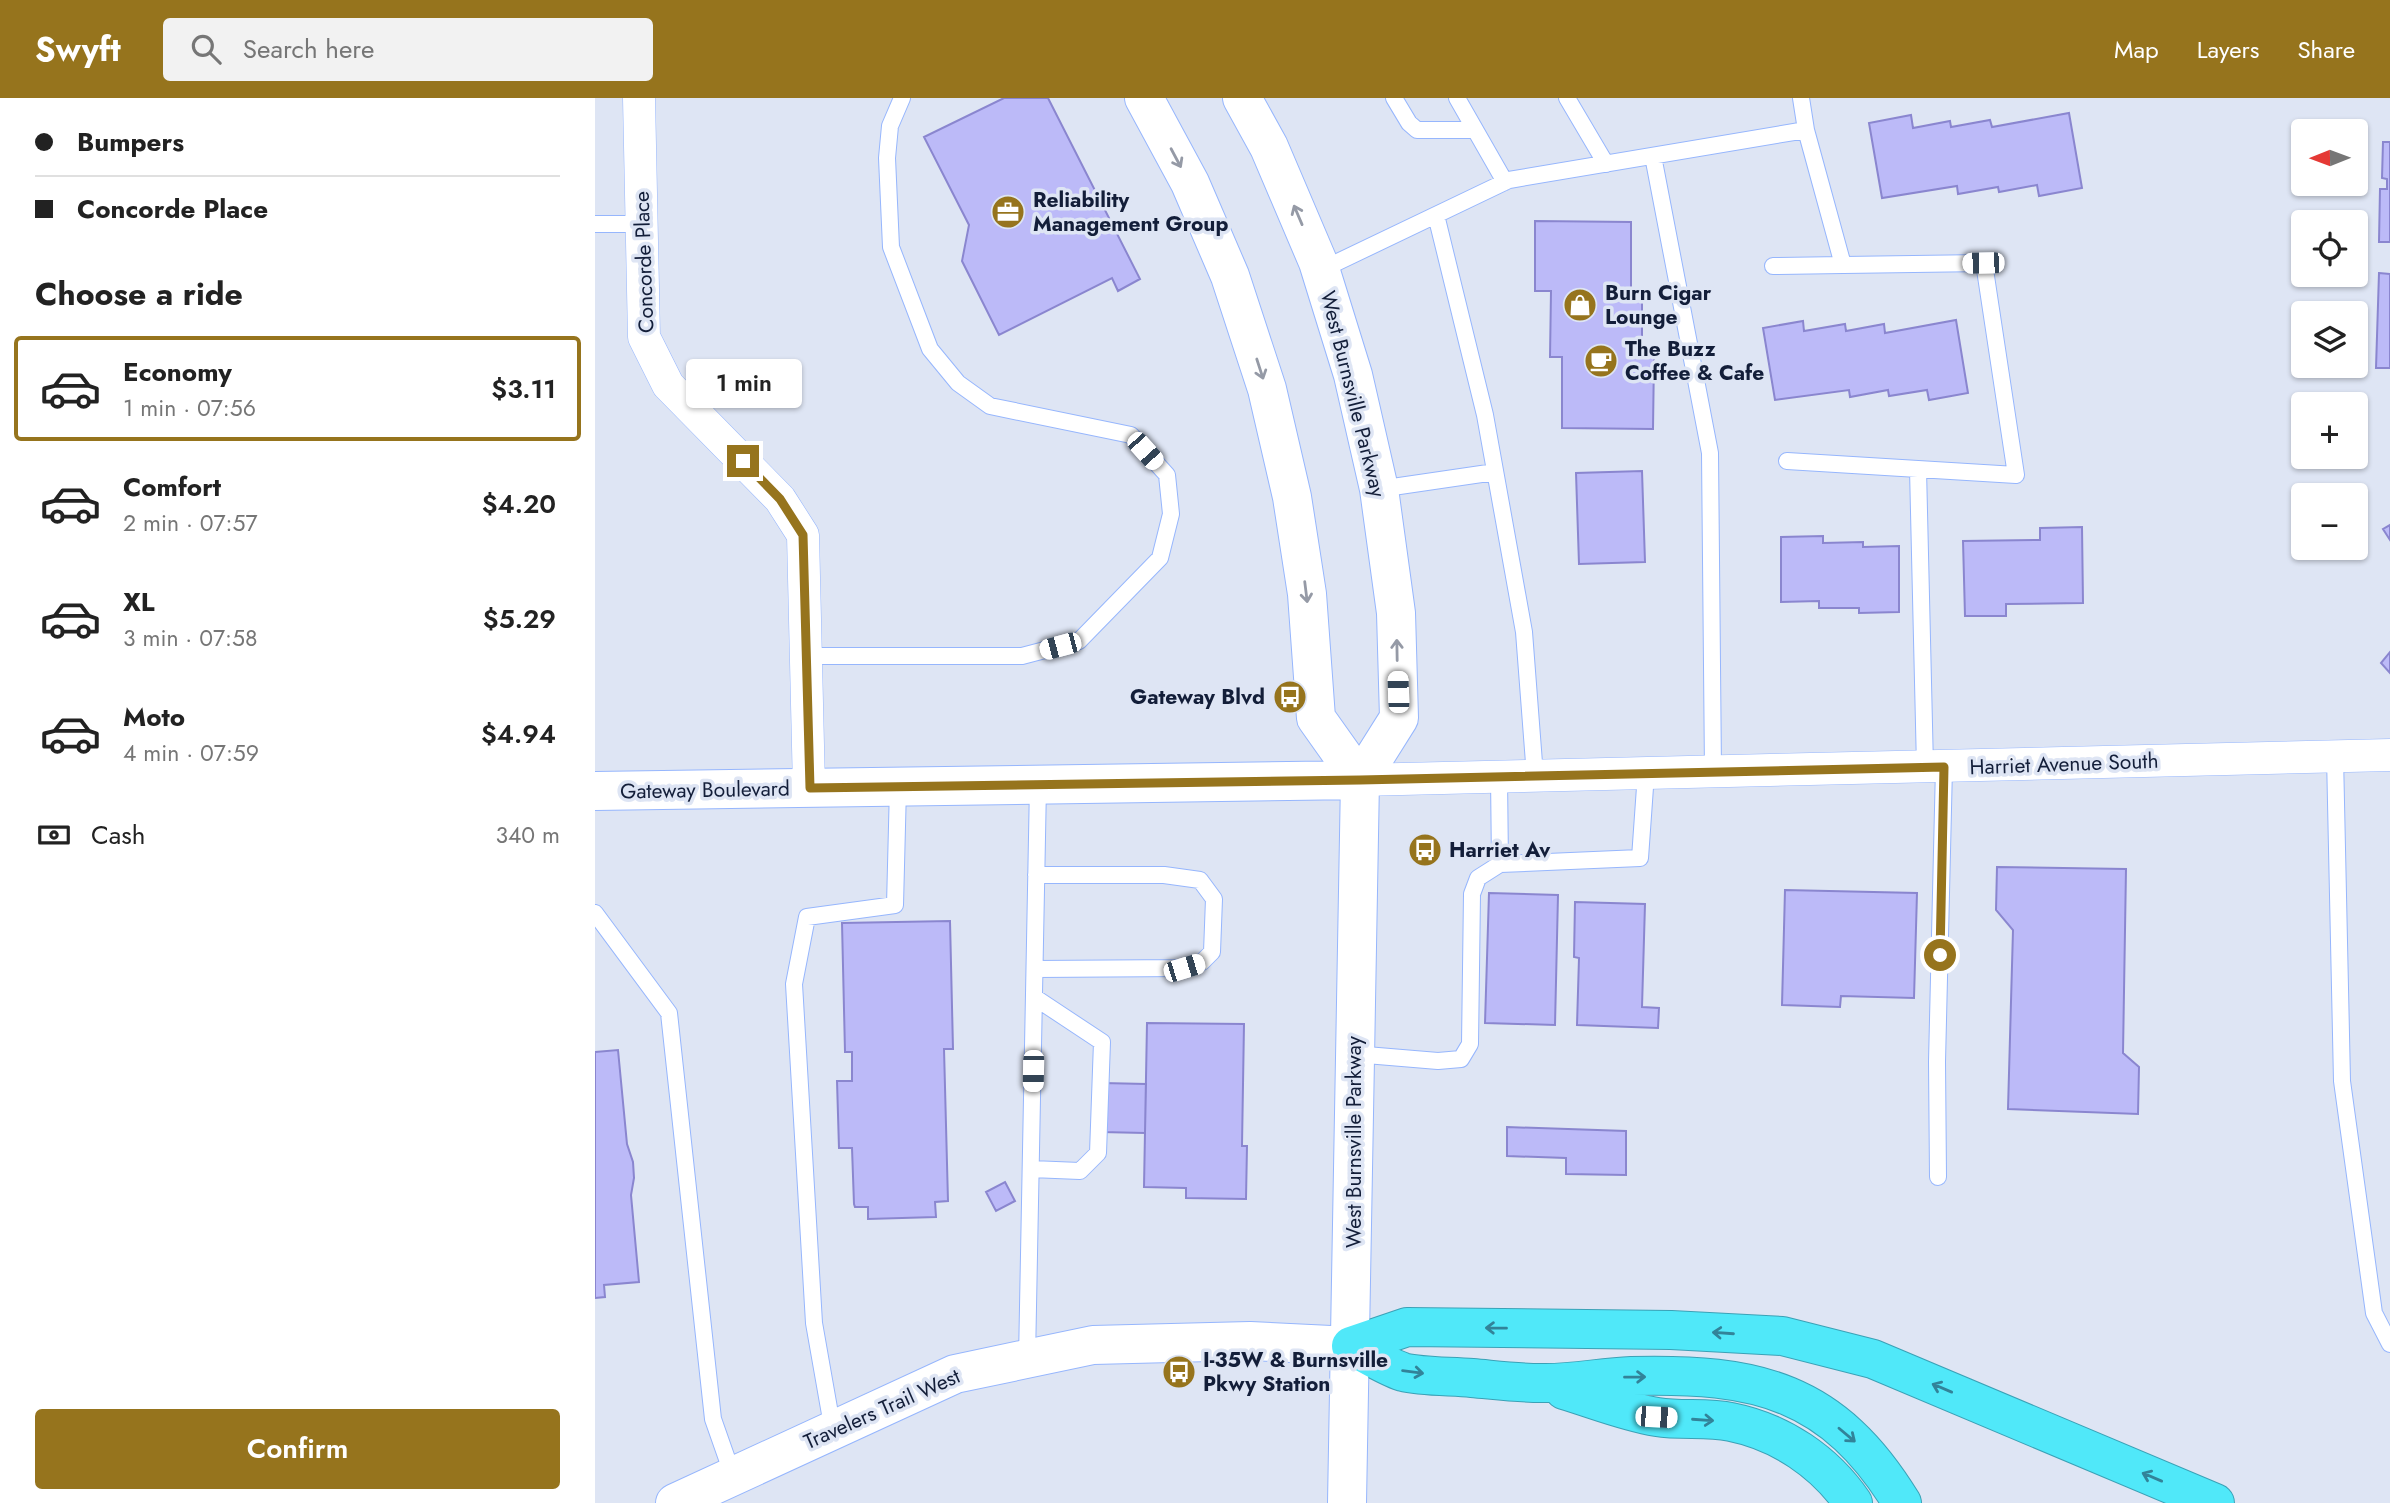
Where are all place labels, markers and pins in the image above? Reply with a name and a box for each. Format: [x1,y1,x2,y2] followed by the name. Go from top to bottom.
[1033,185,1228,239] place label: Reliability Management Group
[989,193,1027,231] office icon: Reliability Management Group
[1605,278,1712,332] place label: Burn Cigar Lounge
[1561,286,1599,324] shop icon: Burn Cigar Lounge
[1625,334,1764,388] place label: The Buzz Coffee & Cafe
[1582,342,1620,380] cafe icon: The Buzz Coffee & Cafe
[1271,678,1309,716] bus stop icon: Gateway Blvd
[1130,682,1265,712] place label: Gateway Blvd
[1406,831,1444,869] bus stop icon: Harriet Av
[1449,835,1551,865] place label: Harriet Av
[1203,1345,1388,1399] place label: I-35W & Burnsville Pkwy Station
[1160,1353,1198,1391] bus stop icon: I-35W & Burnsville Pkwy Station

